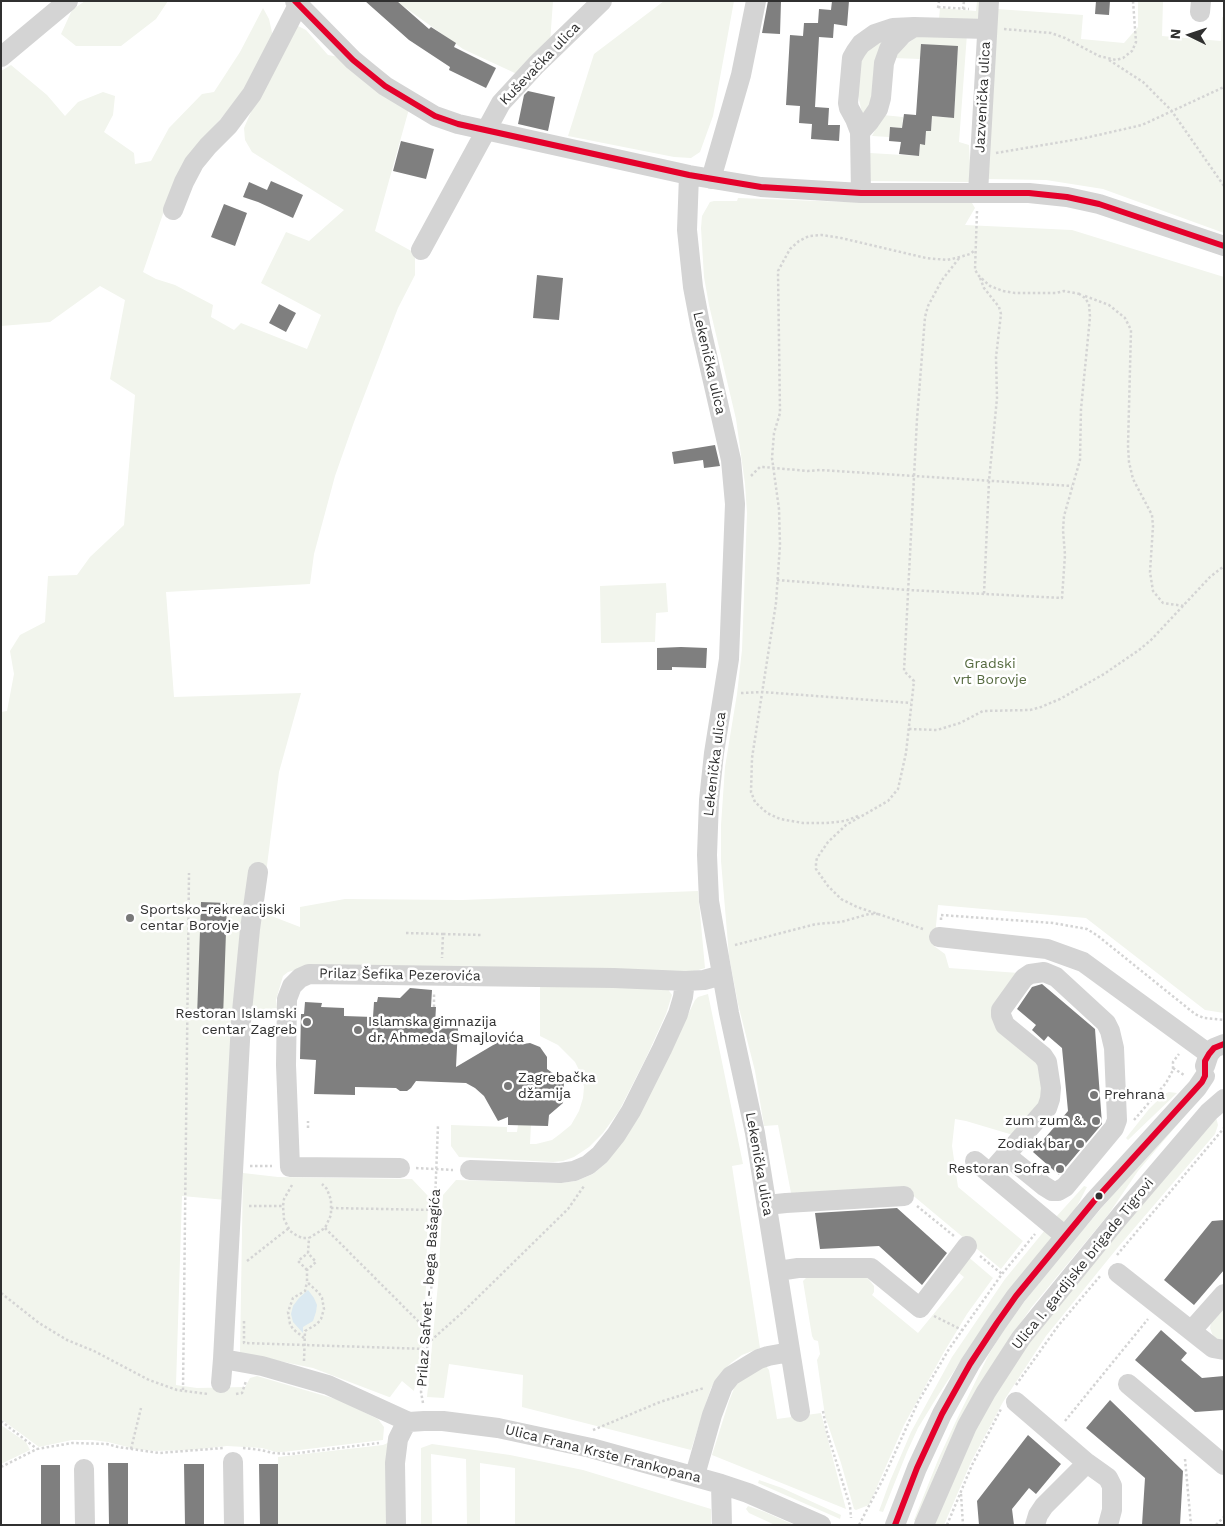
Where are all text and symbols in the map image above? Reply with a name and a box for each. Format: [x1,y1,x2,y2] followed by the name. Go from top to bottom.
[1165,10,1215,60] north arrow
[496,19,584,109] street label: Kuševačka ulica
[1167,28,1183,40] text: N
[972,41,994,153] street label: Jazvenička ulica
[689,310,729,416] street label: Lekenička ulica
[953,656,1027,689] park label: Gradski vrt Borovje
[700,711,730,817] street label: Lekenička ulica
[140,902,285,934] place label: Sportsko-rekreacijski centar Borovje
[124,912,136,924] marker: Sportsko-rekreacijski centar Borovje
[319,965,481,985] street label: Prilaz Šefika Pezerovića
[175,1006,297,1038] place label: Restoran Islamski centar Zagreb
[368,1014,524,1046] place label: Islamska gimnazija dr. Ahmeda Smajlovića
[301,1016,313,1028] marker: Restoran Islamski centar Zagreb
[352,1024,364,1036] marker: Islamska gimnazija dr. Ahmeda Smajlovića
[518,1070,596,1102] place label: Zagrebačka džamija
[502,1080,514,1092] marker: Zagrebačka džamija
[1104,1087,1165,1103] place label: Prehrana
[1088,1089,1100,1101] marker: Prehrana
[742,1111,776,1217] street label: Lekenička ulica
[1005,1113,1086,1129] place label: zum zum &.
[1090,1115,1102,1127] marker: zum zum &.
[998,1136,1070,1152] place label: Zodiak bar
[1074,1138,1086,1150] marker: Zodiak bar
[948,1161,1050,1177] place label: Restoran Sofra
[1054,1163,1066,1175] marker: Restoran Sofra
[1009,1175,1157,1353] street label: Ulica I. gardijske brigade Tigrovi
[414,1188,444,1388] street label: Prilaz Safvet - bega Bašagića
[1094,1191,1104,1201] unlabelled marker
[503,1422,703,1486] street label: Ulica Frana Krste Frankopana

